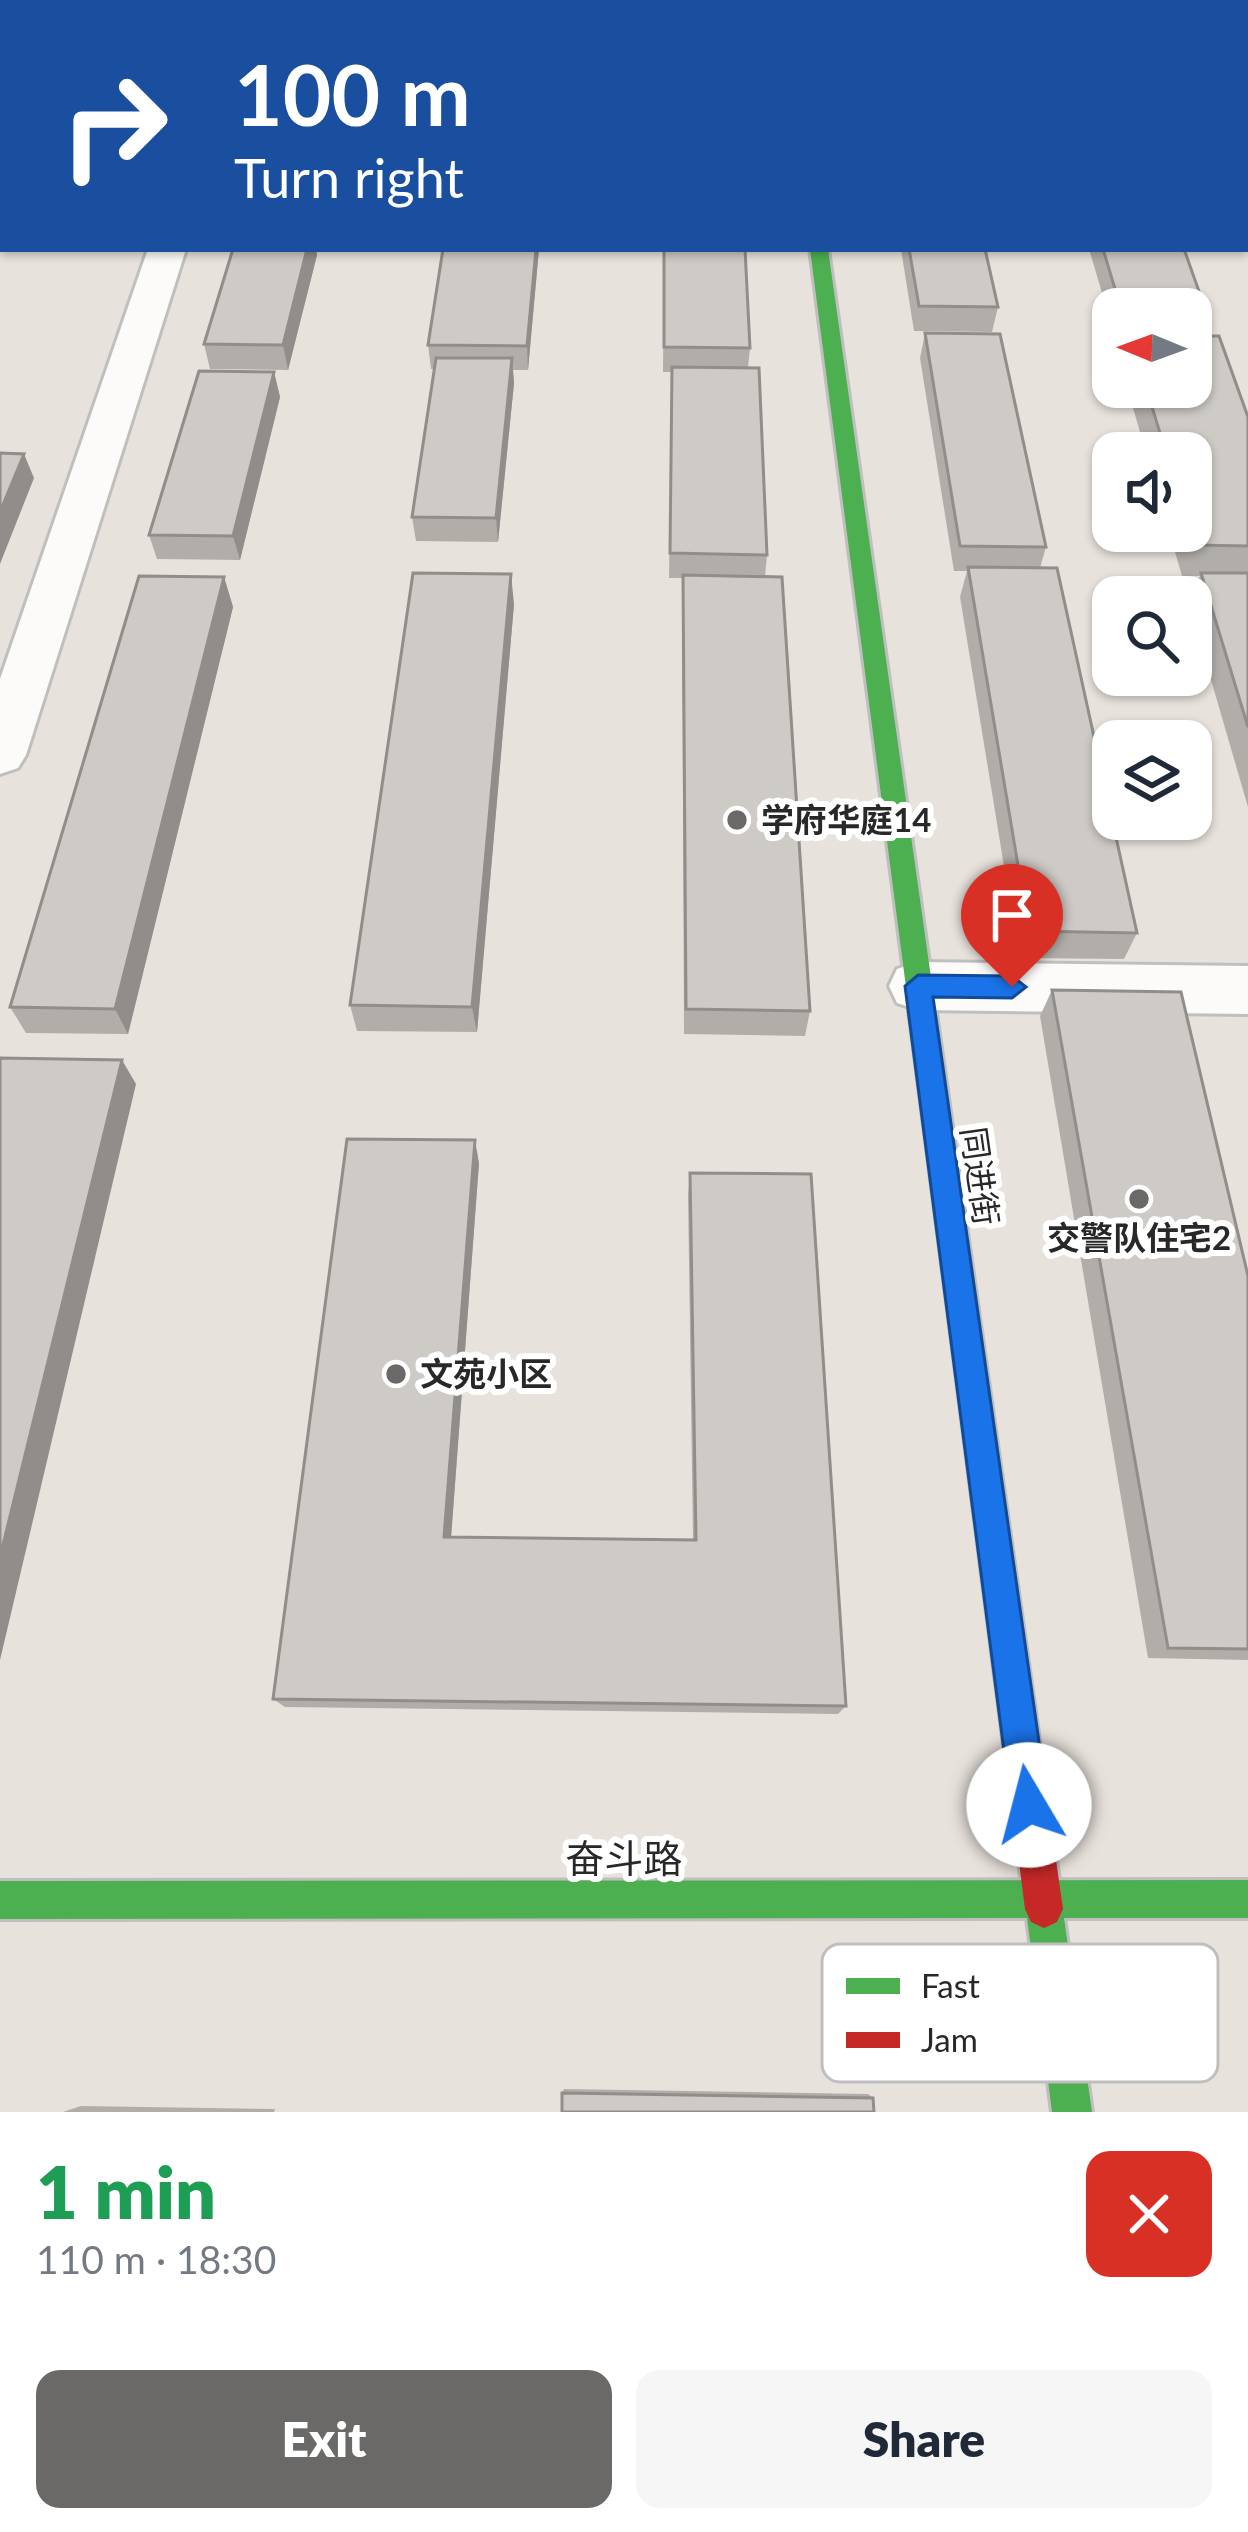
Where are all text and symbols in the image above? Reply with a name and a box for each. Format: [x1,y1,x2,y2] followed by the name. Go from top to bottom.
[234,43,471,144] text: 100 m
[36,48,192,204] icon: right
[234,145,464,210] text: Turn right
[1092,288,1212,408] north arrow
[1092,288,1212,840] map controls
[1092,432,1212,552] button: sound
[1092,576,1212,696] button: search
[1092,720,1212,840] button: layers
[761,799,931,839] place label: 学府华庭14
[724,807,750,833] marker: 学府华庭14
[961,864,1063,987] pin
[979,882,1045,948] icon: arrive
[954,1124,1008,1228] street label: 同进街
[1126,1186,1152,1212] marker: 交警队住宅2
[1047,1217,1231,1257] place label: 交警队住宅2
[420,1353,552,1393] place label: 文苑小区
[383,1361,409,1387] marker: 文苑小区
[966,1742,1092,1868] position arrow
[565,1835,683,1881] street label: 奋斗路
[822,1944,1218,2082] legend
[921,1965,980,2005] text: Fast
[921,2019,978,2059] text: Jam
[36,2148,216,2234] text: 1 min
[1086,2151,1212,2277] button: close
[36,2236,276,2282] text: 110 m · 18:30
[36,2370,612,2508] button: Exit
[636,2370,1212,2508] button: Share

